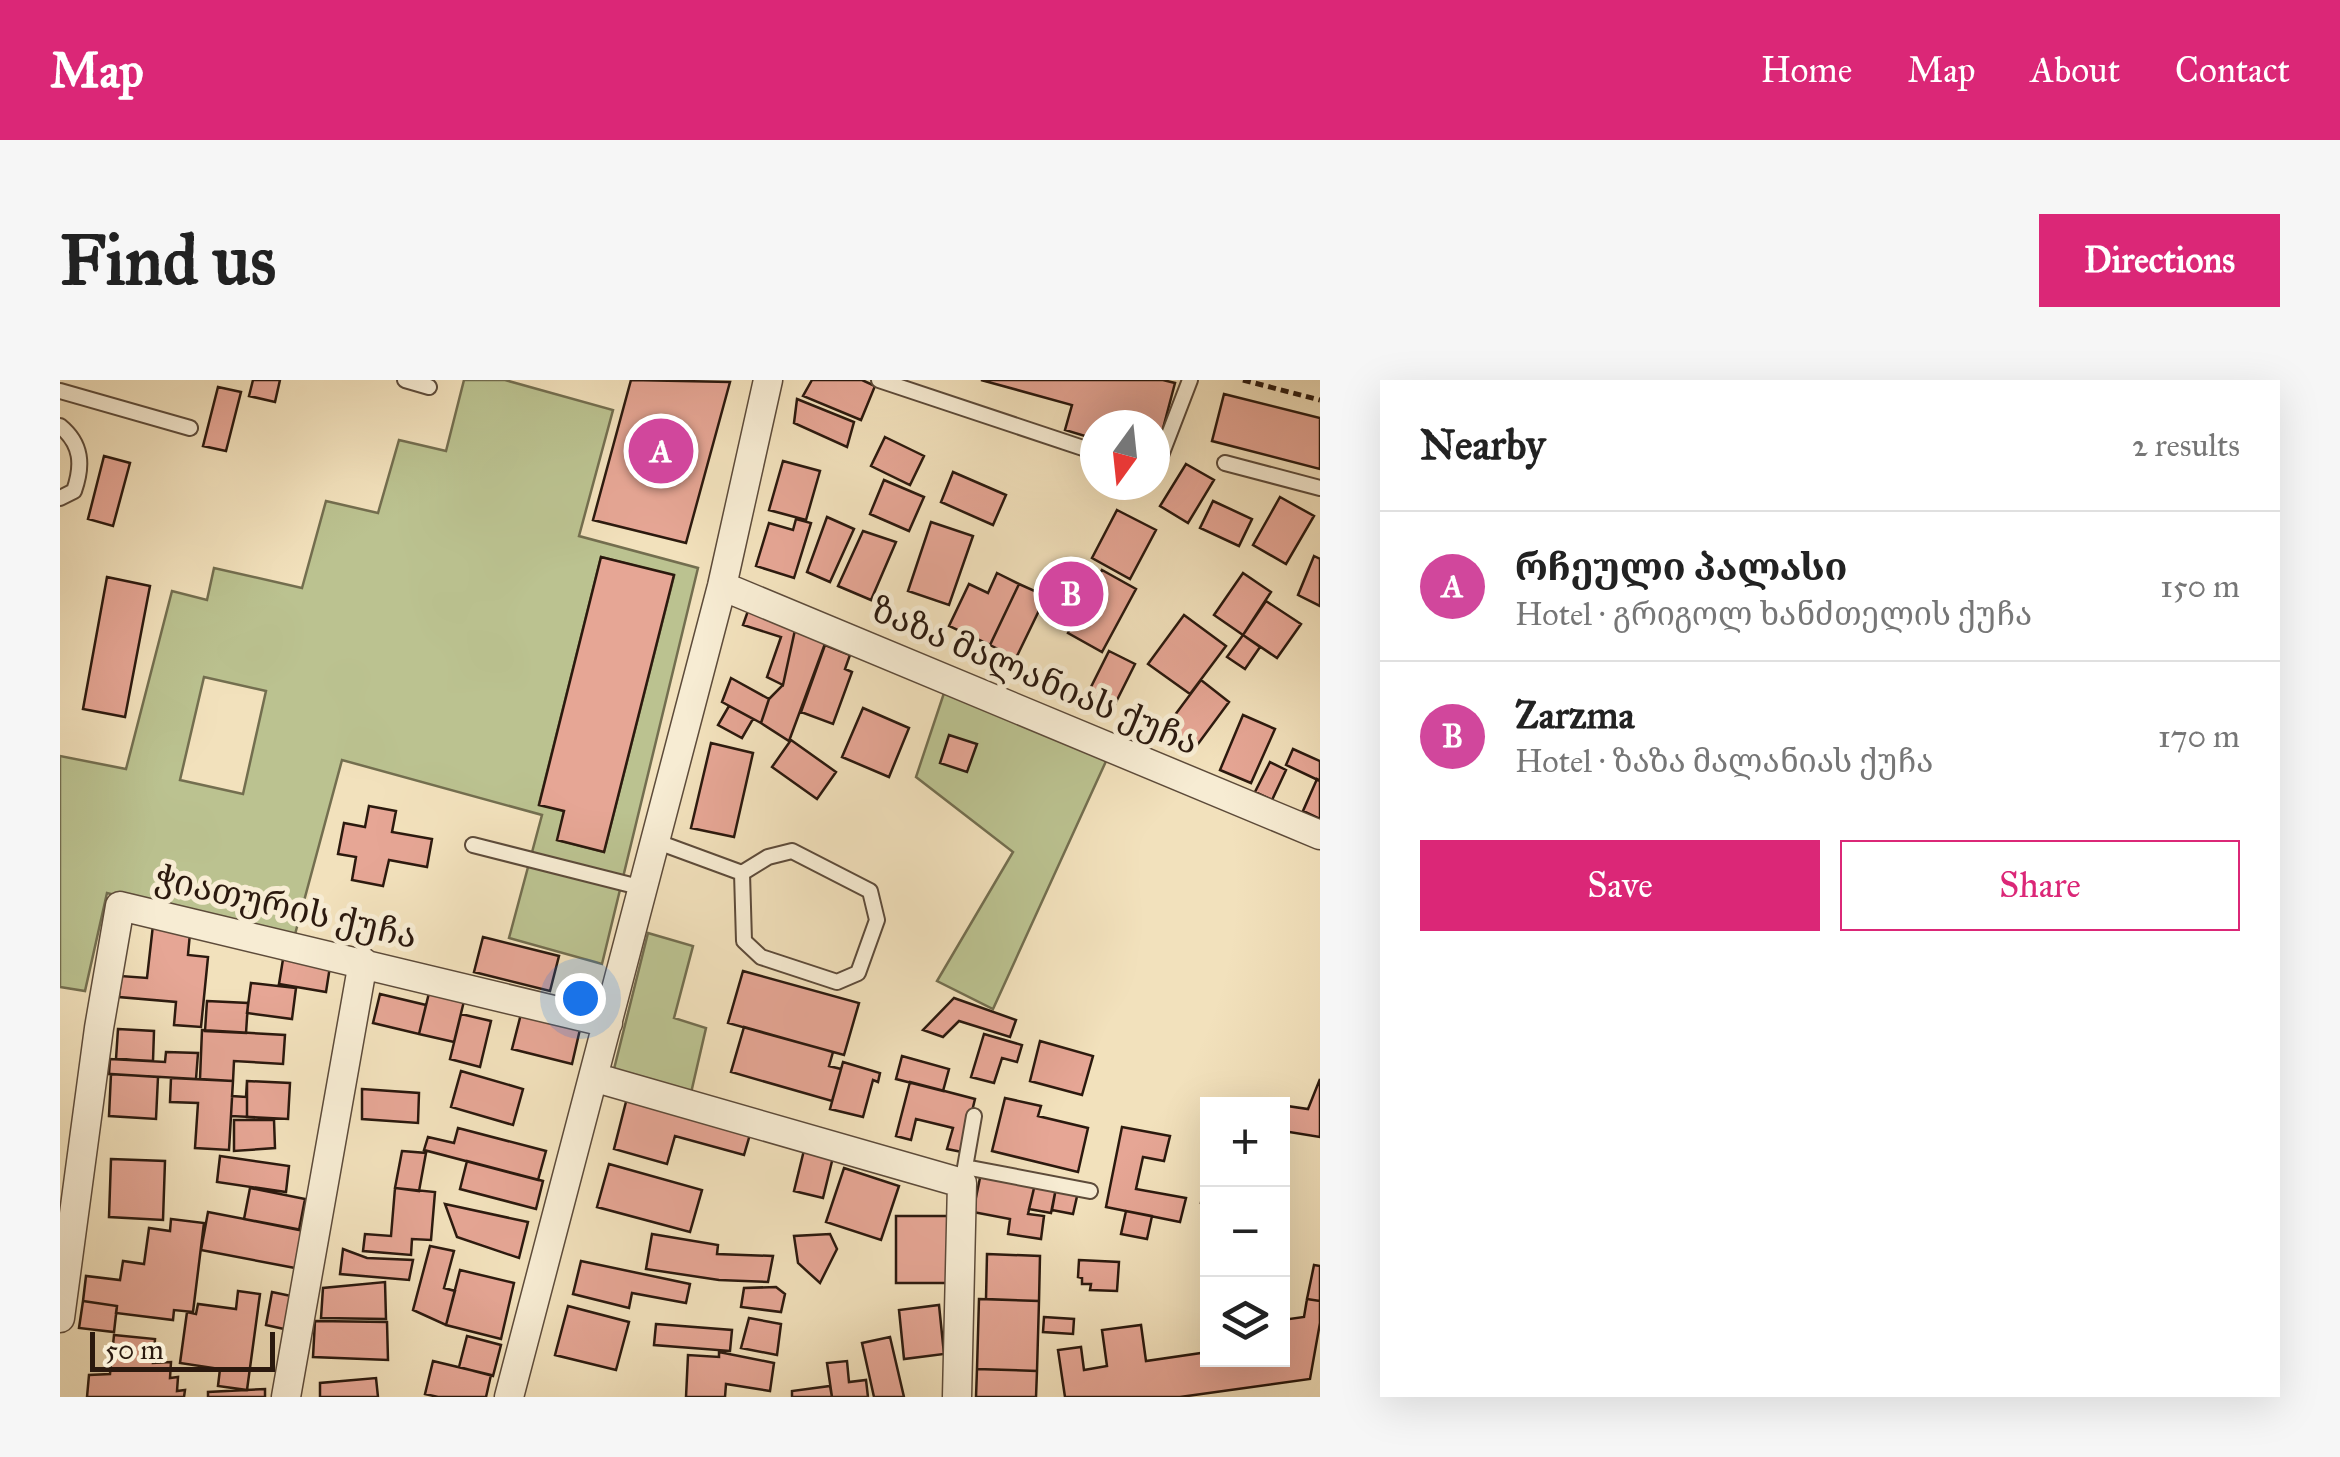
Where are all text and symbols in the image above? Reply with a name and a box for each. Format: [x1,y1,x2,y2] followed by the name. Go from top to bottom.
[50,41,144,100] text: Map
[1761,49,1852,92] text: Home
[1907,49,1976,92] text: Map
[2031,49,2120,92] text: About
[2175,49,2290,92] text: Contact
[2039,214,2280,307] button: Directions
[60,218,276,303] text: Find us
[1080,410,1170,500] north arrow
[628,414,694,488] pin: A
[1420,419,1545,471] text: Nearby
[2132,426,2240,465] text: 2 results
[1515,544,1847,590] text: რჩეული პალასი
[1038,556,1104,632] pin: B
[1442,567,1463,606] text: A
[2160,567,2240,606] text: 150 m
[865,588,1205,764] street label: ზაზა მალანიას ქუჩა
[1515,595,2032,634] text: Hotel · გრიგოლ ხანძთელის ქუჩა
[1515,692,1635,738] text: Zarzma
[1442,717,1463,756] text: B
[2158,717,2240,756] text: 170 m
[1515,742,1933,781] text: Hotel · ზაზა მალანიას ქუჩა
[1420,840,1820,931] button: Save
[1840,840,2240,931] button: Share
[151,856,421,958] street label: ჭიათურის ქუჩა
[555,973,606,1024] your location
[1200,1097,1290,1367] map controls
[1200,1097,1290,1187] button: +
[1200,1187,1290,1277] button: −
[1200,1277,1290,1367] button: layers
[90,1327,275,1371] scale bar
[105,1332,164,1367] text: 50 m

